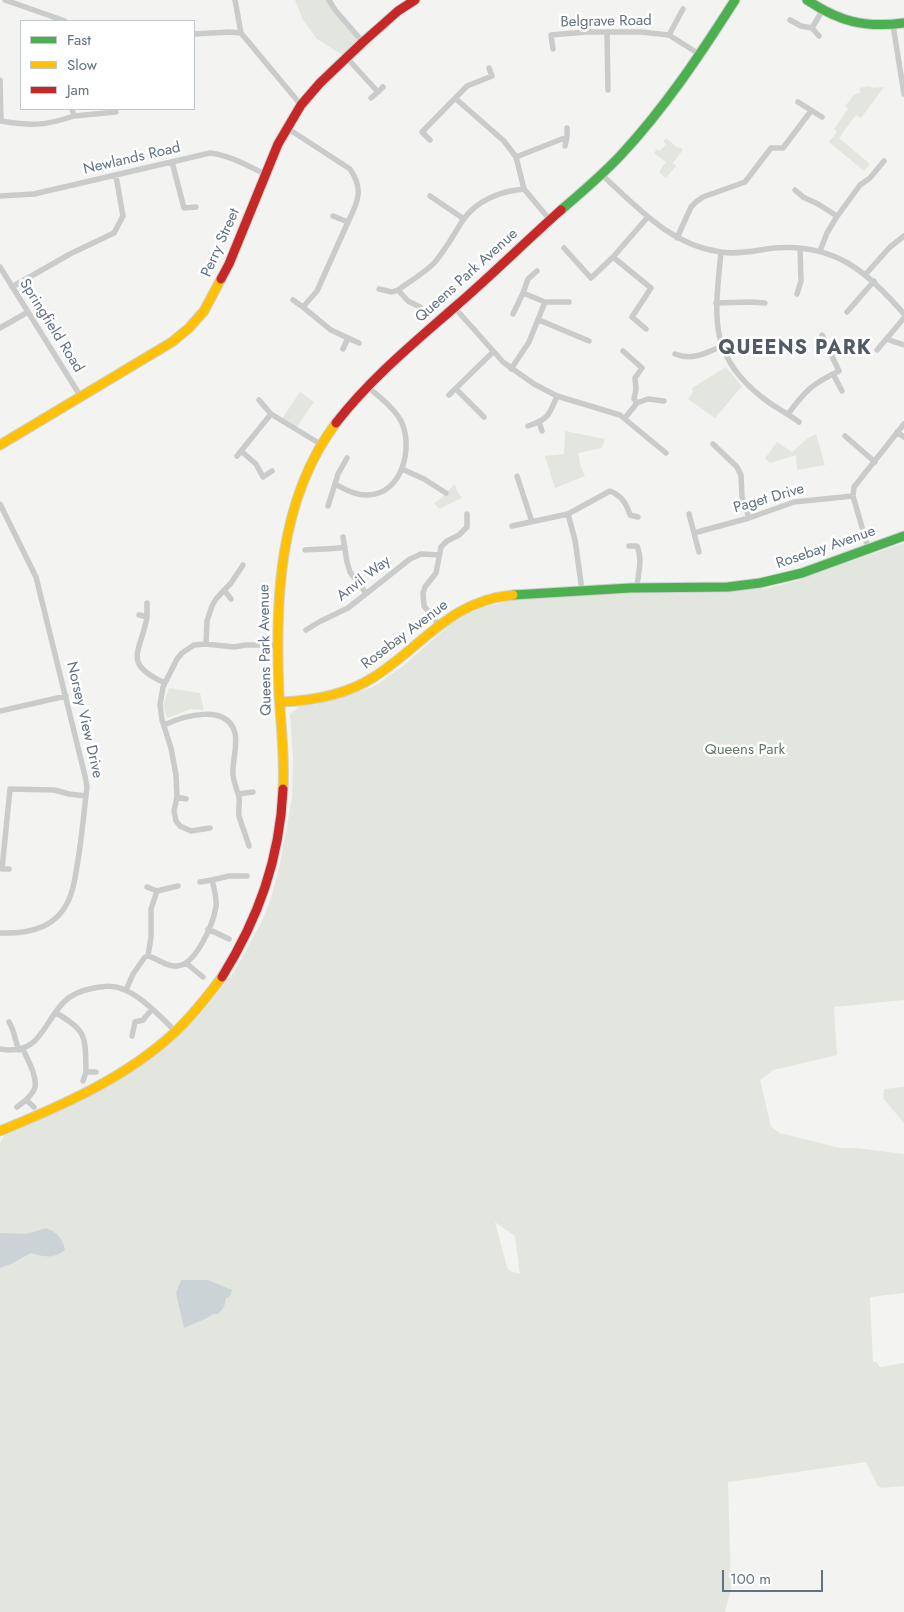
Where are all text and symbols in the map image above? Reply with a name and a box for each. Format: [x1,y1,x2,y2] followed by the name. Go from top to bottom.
[560,12,652,32] street label: Belgrave Road
[20,20,195,110] legend
[67,29,91,51] text: Fast
[67,54,97,76] text: Slow
[67,79,90,101] text: Jam
[82,139,182,179] street label: Newlands Road
[198,206,244,280] street label: Perry Street
[412,225,522,327] street label: Queens Park Avenue
[15,276,87,376] street label: Springfield Road
[717,337,873,361] district label: QUEENS PARK
[732,480,806,518] street label: Paget Drive
[774,523,878,573] street label: Rosebay Avenue
[334,552,394,606] street label: Anvil Way
[256,584,276,716] street label: Queens Park Avenue
[358,597,452,673] street label: Rosebay Avenue
[62,660,106,780] street label: Norsey View Drive
[705,741,785,759] park label: Queens Park
[724,1560,825,1592] scale bar
[730,1568,771,1590] text: 100 m

